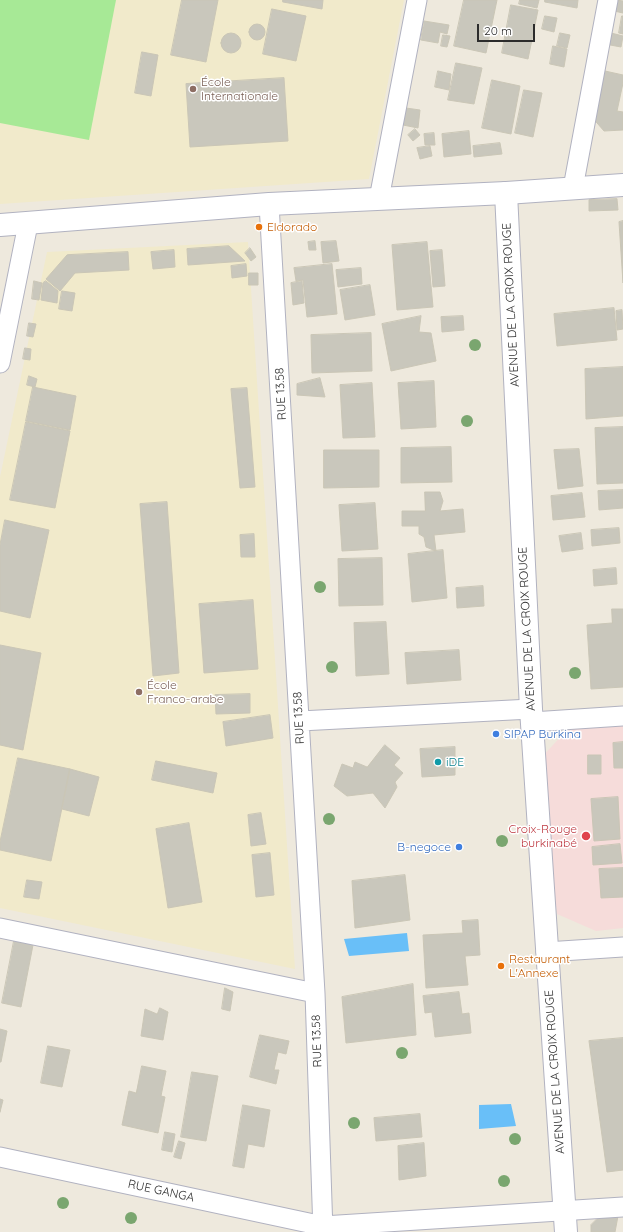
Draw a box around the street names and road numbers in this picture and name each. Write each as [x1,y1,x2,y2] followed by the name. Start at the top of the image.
[500,223,522,387] street label: AVENUE DE LA CROIX ROUGE
[272,367,290,421] street label: RUE 13.58
[516,547,538,711] street label: AVENUE DE LA CROIX ROUGE
[290,691,308,745] street label: RUE 13.58
[542,990,568,1154] street label: AVENUE DE LA CROIX ROUGE
[309,1014,325,1068] street label: RUE 13.58
[126,1177,196,1205] street label: RUE GANGA

